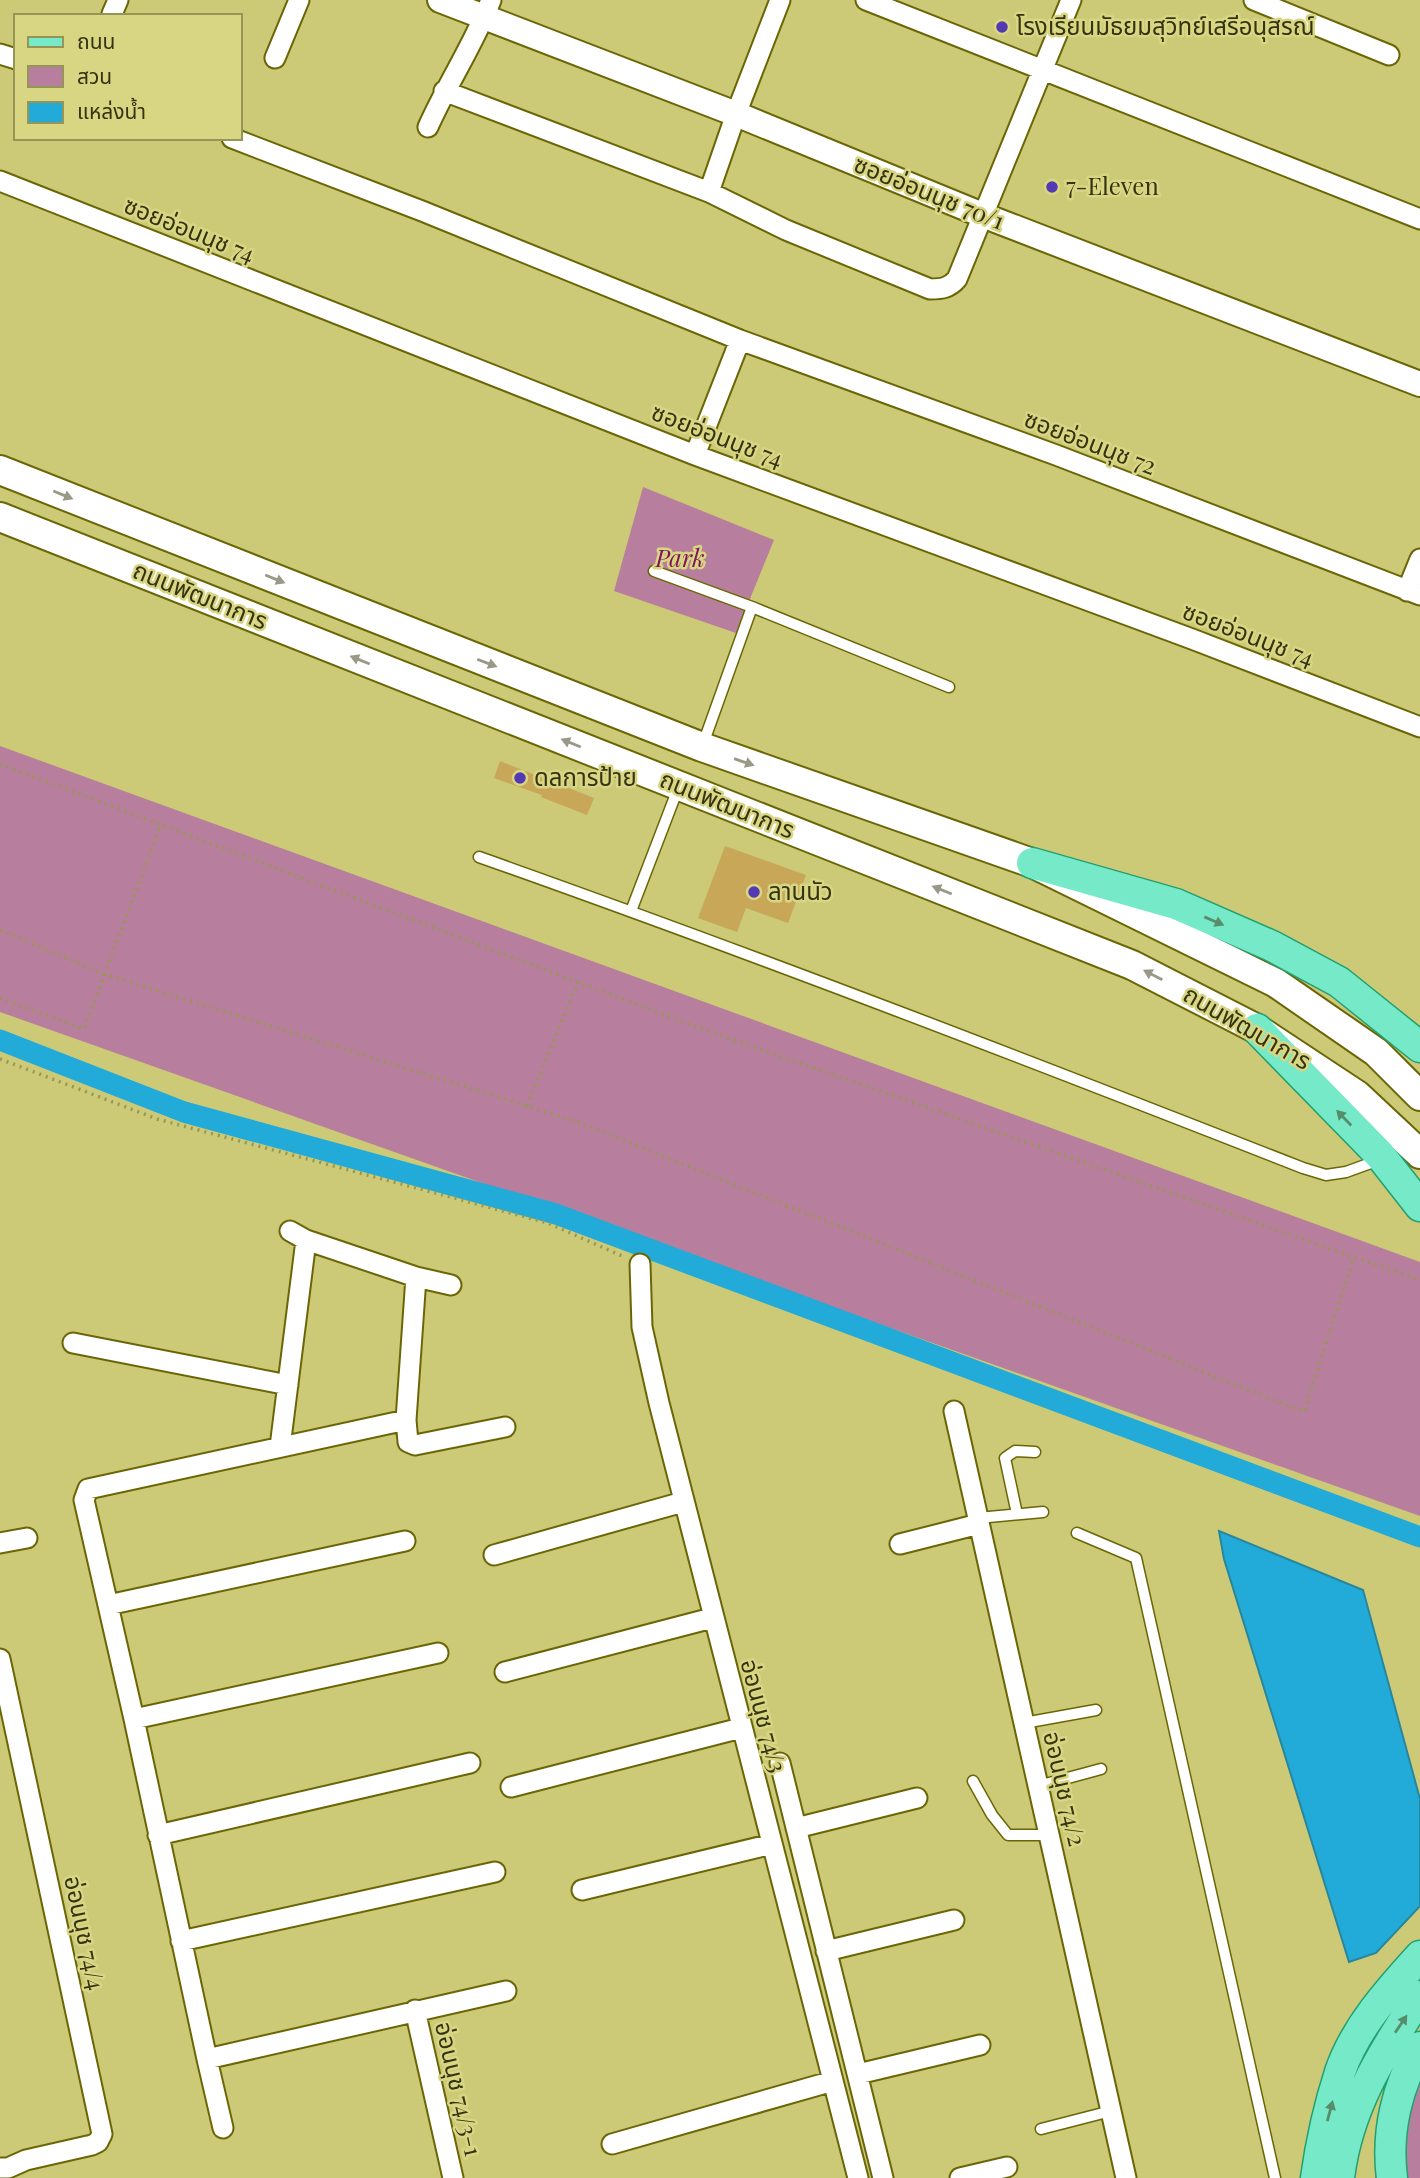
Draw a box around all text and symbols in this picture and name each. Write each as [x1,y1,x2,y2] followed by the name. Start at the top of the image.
[1016,9,1315,42] place label: โรงเรียนมัธยมสุวิทย์เสรีอนุสรณ์
[14,14,242,140] legend
[994,19,1010,35] marker: โรงเรียนมัธยมสุวิทย์เสรีอนุสรณ์
[77,26,115,54] text: ถนน
[77,61,112,89] text: สวน
[77,96,146,124] text: แหล่งน้ำ
[849,146,1010,237] street label: ซอยอ่อนนุช 70/1
[1066,169,1159,201] place label: 7-Eleven
[1044,179,1060,195] marker: 7-Eleven
[119,187,260,270] street label: ซอยอ่อนนุช 74
[647,394,788,475] street label: ซอยอ่อนนุช 74
[1020,401,1161,482] street label: ซอยอ่อนนุช 72
[53,490,74,501] one-way arrow
[654,541,705,573] park label: Park
[129,553,273,636] street label: ถนนพัฒนาการ
[265,574,286,585] one-way arrow
[1178,593,1319,674] street label: ซอยอ่อนนุช 74
[349,654,370,665] one-way arrow
[476,658,497,669] one-way arrow
[561,738,582,749] one-way arrow
[734,757,755,768] one-way arrow
[534,760,637,792] place label: ดลการป้าย
[656,762,800,845] street label: ถนนพัฒนาการ
[512,770,528,786] marker: ดลการป้าย
[768,874,833,906] place label: ลานนัว
[746,884,762,900] marker: ลานนัว
[932,884,953,895] one-way arrow
[1204,915,1224,927] one-way arrow
[1143,970,1163,981] one-way arrow
[1178,977,1318,1076] street label: ถนนพัฒนาการ
[1335,1109,1352,1126] one-way arrow
[733,1655,795,1776] street label: อ่อนนุช 74/3
[1036,1728,1095,1849] street label: อ่อนนุช 74/2
[57,1872,114,1993] street label: อ่อนนุช 74/4
[1395,2014,1408,2034] one-way arrow
[428,2018,491,2159] street label: อ่อนนุช 74/3-1
[1325,2100,1336,2122] one-way arrow

